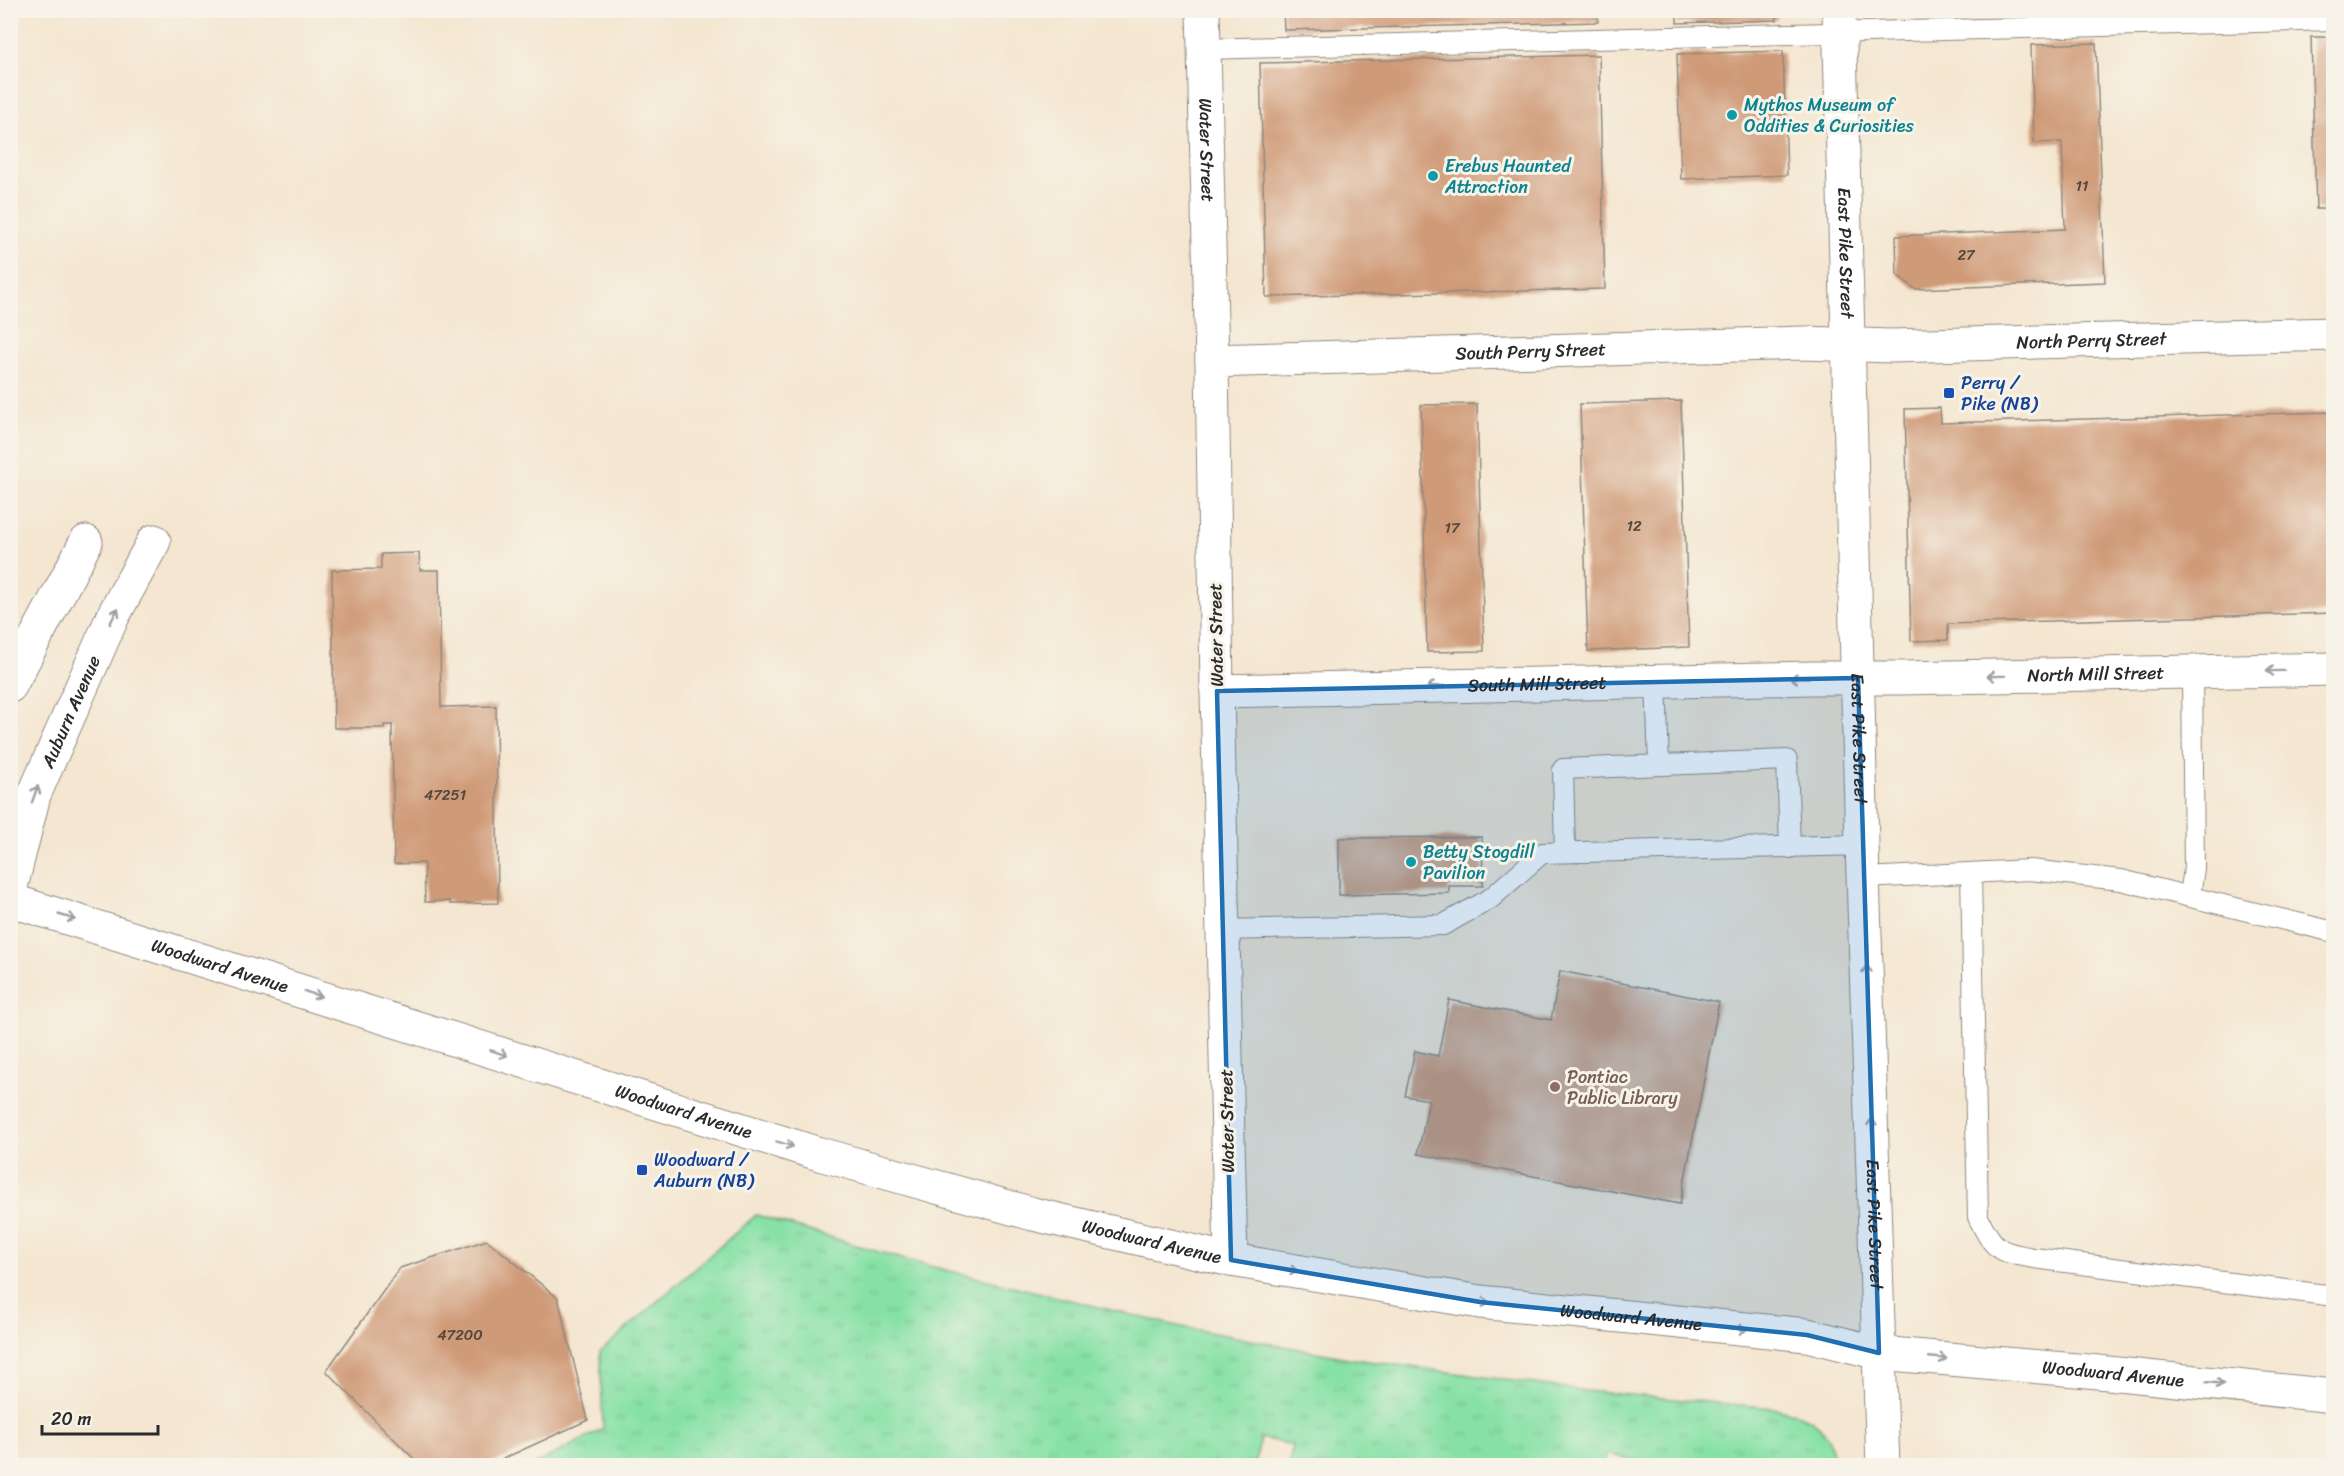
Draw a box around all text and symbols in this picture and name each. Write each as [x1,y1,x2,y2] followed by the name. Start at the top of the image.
[1744,89,1915,142] place label: Mythos Museum of Oddities & Curiosities
[1189,98,1224,202] street label: Water Street
[1725,108,1739,122] marker: Mythos Museum of Oddities & Curiosities
[1444,150,1572,203] place label: Erebus Haunted Attraction
[1426,169,1440,183] marker: Erebus Haunted Attraction
[2076,173,2088,199] house number: 11
[1828,187,1864,320] street label: East Pike Street
[1957,242,1976,268] house number: 27
[2016,323,2168,359] street label: North Perry Street
[1455,333,1607,370] street label: South Perry Street
[1961,367,2039,420] place label: Perry / Pike (NB)
[1942,386,1956,400] marker: Perry / Pike (NB)
[1626,513,1642,539] house number: 12
[1444,515,1461,541] house number: 17
[1199,583,1233,687] street label: Water Street
[109,607,120,625] one-way arrow
[31,650,110,774] street label: Auburn Avenue
[2027,657,2165,691] street label: North Mill Street
[2266,665,2286,676] one-way arrow
[1467,666,1607,702] street label: South Mill Street
[1987,671,2007,682] one-way arrow
[1790,672,1810,684] one-way arrow
[1841,673,1877,805] street label: East Pike Street
[1427,680,1447,692] one-way arrow
[424,782,466,808] house number: 47251
[30,785,41,804] one-way arrow
[1423,836,1535,889] place label: Betty Stogdill Pavilion
[1404,855,1418,869] marker: Betty Stogdill Pavilion
[57,912,76,923] one-way arrow
[147,929,293,1003] street label: Woodward Avenue
[1861,964,1872,984] one-way arrow
[303,990,322,1001] one-way arrow
[489,1049,508,1060] one-way arrow
[1567,1061,1678,1114] place label: Pontiac Public Library
[1210,1069,1244,1173] street label: Water Street
[611,1075,757,1148] street label: Woodward Avenue
[1548,1080,1562,1094] marker: Pontiac Public Library
[1867,1117,1878,1137] one-way arrow
[775,1139,794,1150] one-way arrow
[653,1144,755,1197] place label: Woodward / Auburn (NB)
[1857,1158,1893,1291] street label: East Pike Street
[635,1163,649,1177] marker: Woodward / Auburn (NB)
[1079,1210,1225,1273] street label: Woodward Avenue
[1279,1265,1298,1276] one-way arrow
[1559,1294,1704,1340] street label: Woodward Avenue
[1471,1296,1491,1307] one-way arrow
[437,1322,483,1348] house number: 47200
[1727,1324,1747,1335] one-way arrow
[2041,1351,2186,1397] street label: Woodward Avenue
[1927,1353,1947,1364] one-way arrow
[2205,1378,2225,1389] one-way arrow
[42,1398,158,1436] scale bar
[51,1403,91,1435] text: 20 m

